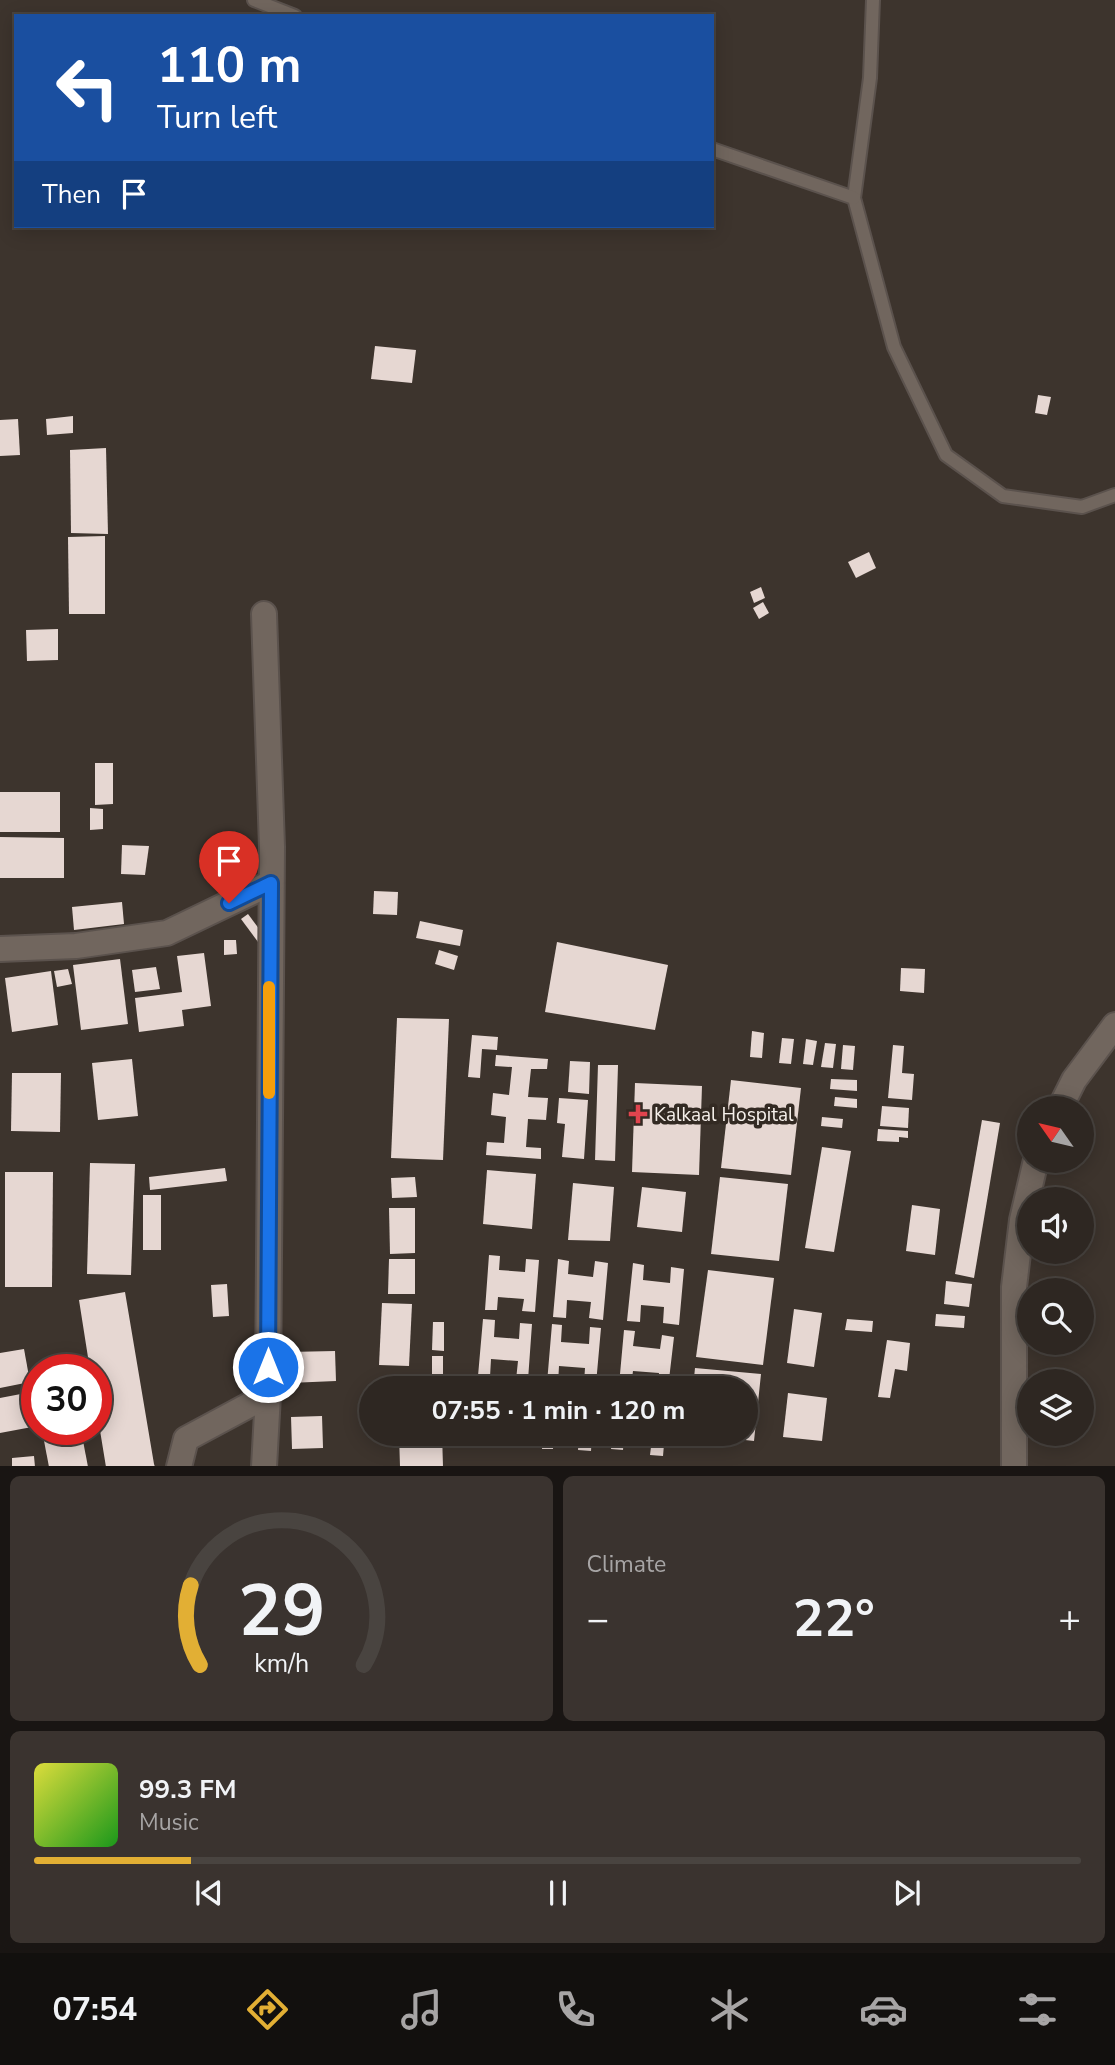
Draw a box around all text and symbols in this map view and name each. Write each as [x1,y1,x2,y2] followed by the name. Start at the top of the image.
[157,32,301,99] text: 110 m
[42,42,133,133] icon: left
[157,96,277,139] text: Turn left
[115,175,153,213] icon: arrive
[42,177,101,212] text: Then
[199,831,259,903] pin
[210,842,248,880] icon: arrive
[1017,1096,1094,1172] north arrow
[1017,1096,1094,1446] map controls
[654,1102,794,1128] place label: Kalkaal Hospital
[628,1104,648,1124] marker: Kalkaal Hospital
[1017,1187,1094,1264] button: sound
[1017,1278,1094,1355] button: search
[231,1330,305,1404] position arrow
[21,1354,112,1445] speed limit sign: 30
[1017,1369,1094,1446] button: layers
[432,1393,685,1428] text: 07:55 · 1 min · 120 m
[587,1549,666,1580] text: Climate
[238,1561,325,1661] text: 29
[793,1583,875,1654] text: 22°
[587,1594,609,1645] text: −
[1058,1594,1081,1645] text: +
[254,1646,309,1680] text: km/h
[139,1772,236,1807] text: 99.3 FM
[139,1807,199,1838] text: Music
[190,1874,228,1912] icon: previous
[539,1874,577,1912] icon: pause
[888,1874,926,1912] icon: next
[243,1985,292,2034] icon: directions
[397,1985,446,2034] icon: music
[551,1985,600,2034] icon: phone
[705,1985,754,2034] icon: climate
[859,1985,908,2034] icon: car
[1013,1985,1062,2034] icon: filters
[53,1988,137,2031] text: 07:54

